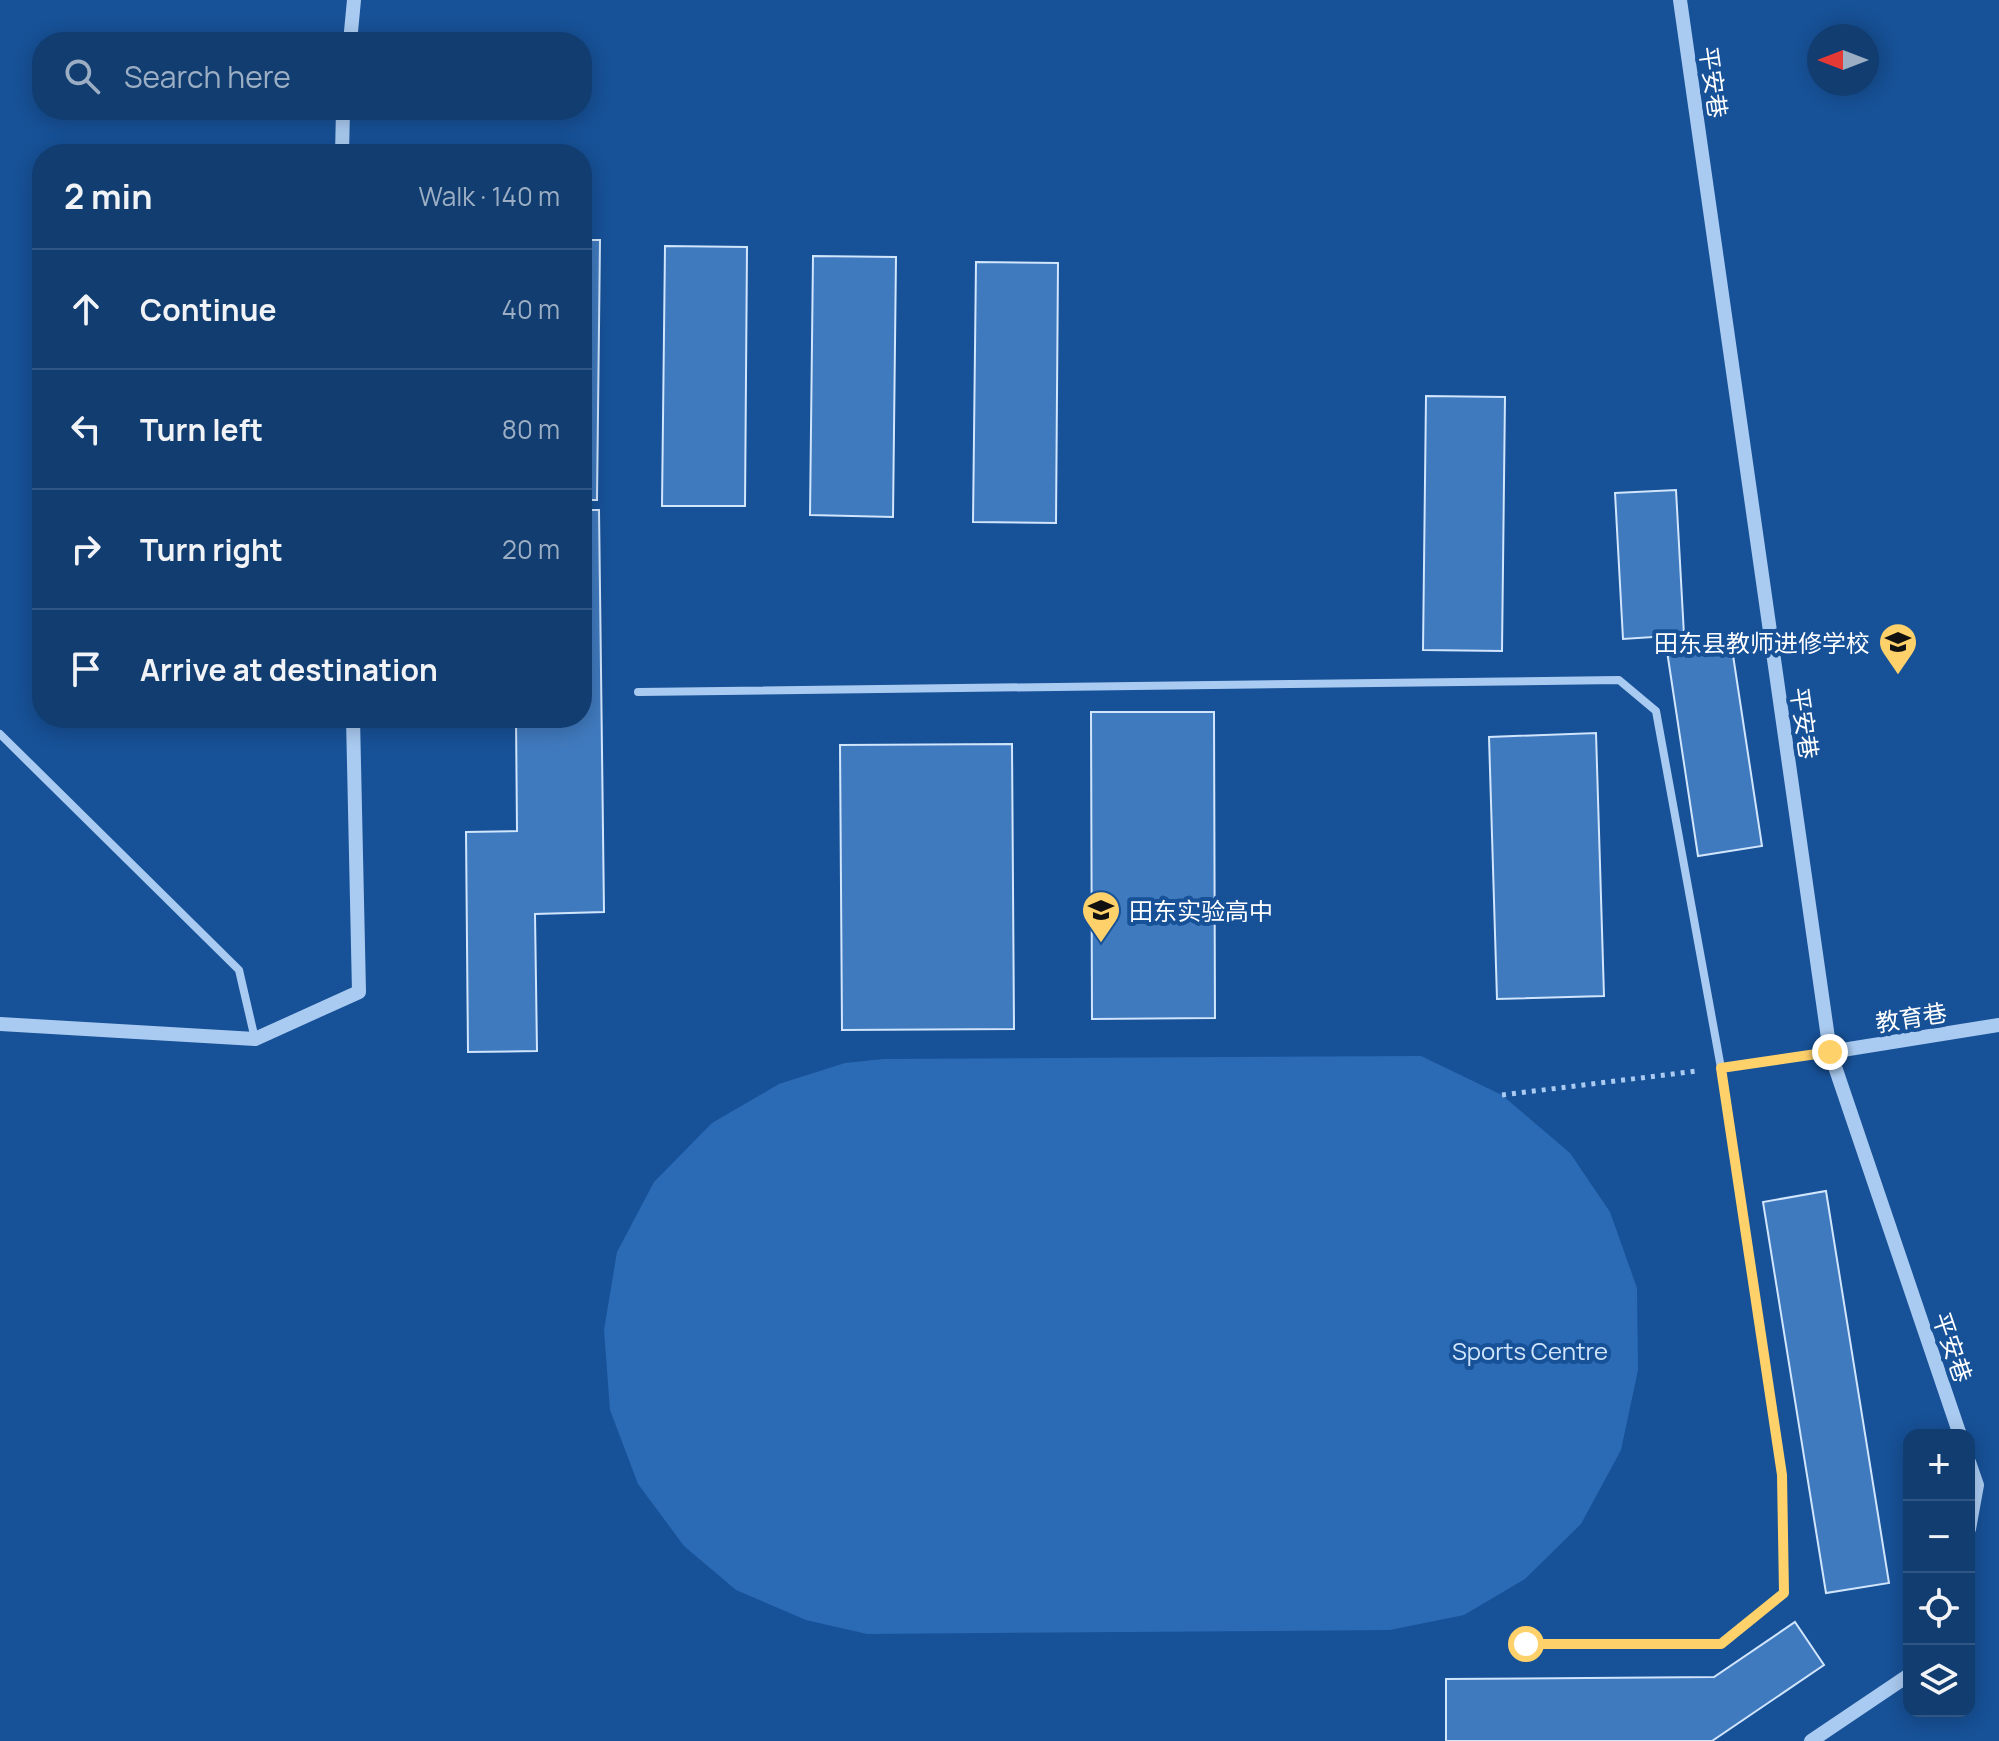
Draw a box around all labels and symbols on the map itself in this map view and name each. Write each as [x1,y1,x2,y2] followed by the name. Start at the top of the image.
[1807,24,1879,96] north arrow
[1693,44,1735,120] street label: 平安巷
[1877,621,1919,676] school or university icon: 田东县教师进修学校
[1654,626,1870,659] place label: 田东县教师进修学校
[1784,685,1826,761] street label: 平安巷
[1080,889,1122,944] school or university icon: 田东实验高中
[1129,894,1273,927] place label: 田东实验高中
[1873,995,1949,1039] street label: 教育巷
[1812,1034,1848,1070] route end
[1926,1308,1980,1386] street label: 平安巷
[1452,1334,1608,1367] park label: Sports Centre
[1508,1626,1544,1662] route start

